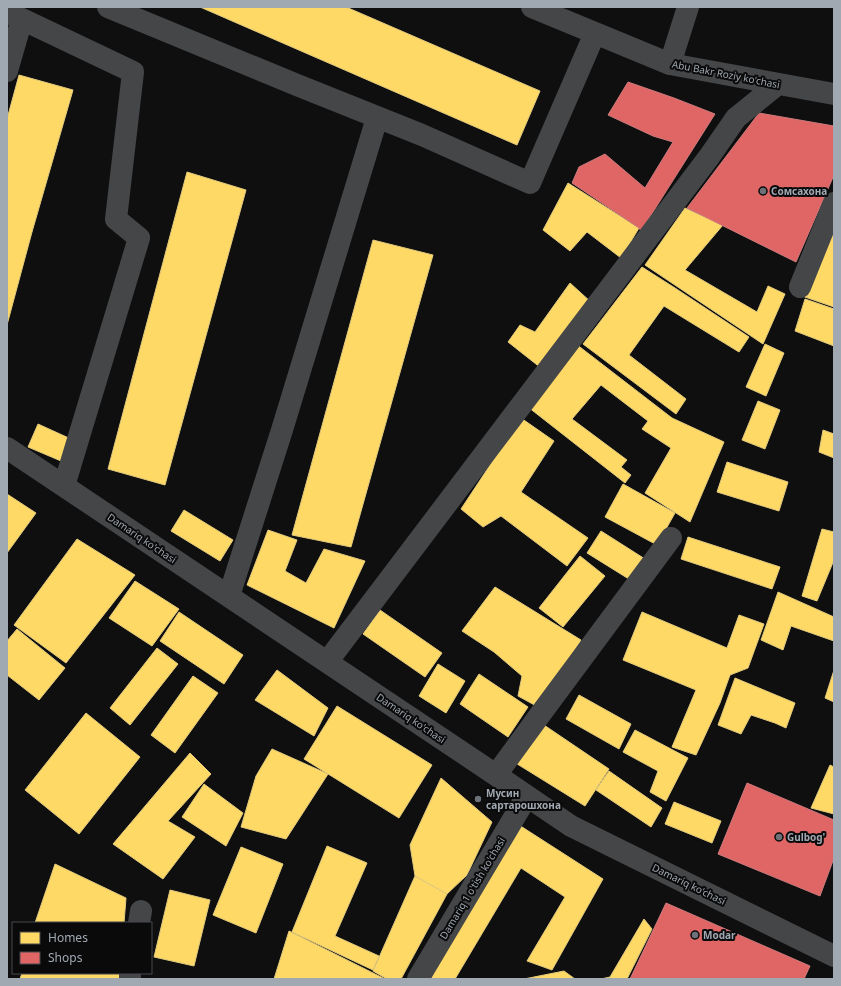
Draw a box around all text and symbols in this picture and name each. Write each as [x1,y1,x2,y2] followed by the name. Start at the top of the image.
[671,57,781,91] street label: Abu Bakr Roziy ko'chasi
[771,184,827,198] place label: Сомсахона
[758,186,768,196] marker: Сомсахона
[105,510,179,566] street label: Damariq ko'chasi
[374,690,448,746] street label: Damariq ko'chasi
[486,786,561,812] place label: Мусин сартарошхона
[473,794,483,804] marker: Мусин сартарошхона
[787,830,826,844] place label: Gulbog'
[774,832,784,842] marker: Gulbog'
[436,834,508,942] street label: Damariq 1 o'tish ko'chasi
[650,860,728,908] street label: Damariq ko'chasi
[12,922,152,974] legend
[703,928,736,942] place label: Modar
[48,929,88,946] text: Homes
[690,930,700,940] marker: Modar
[48,949,83,966] text: Shops

